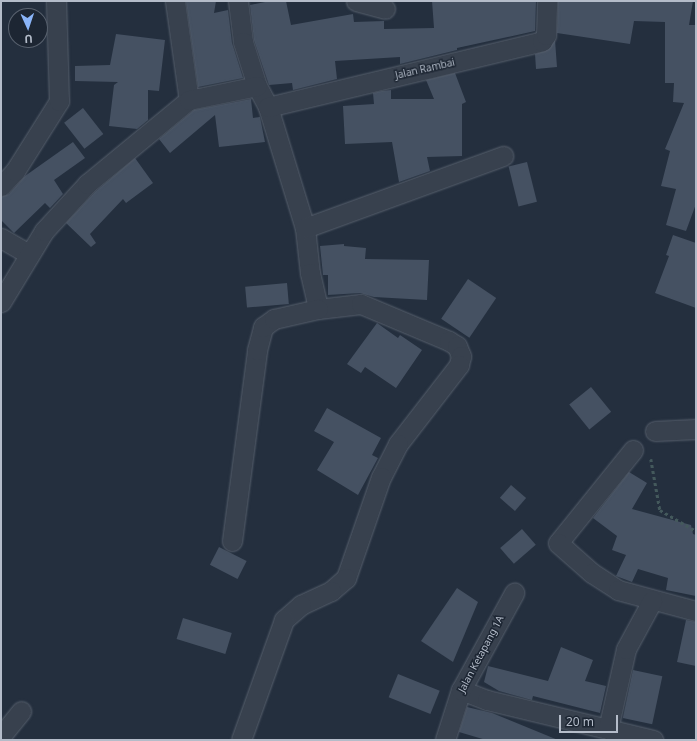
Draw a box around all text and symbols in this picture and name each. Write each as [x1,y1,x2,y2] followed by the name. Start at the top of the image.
[8,8,48,48] north arrow
[24,32,33,47] text: U
[394,56,456,82] street label: Jalan Rambai
[456,614,506,694] street label: Jalan Ketapang 1A
[561,707,620,733] scale bar
[566,713,594,730] text: 20 m

